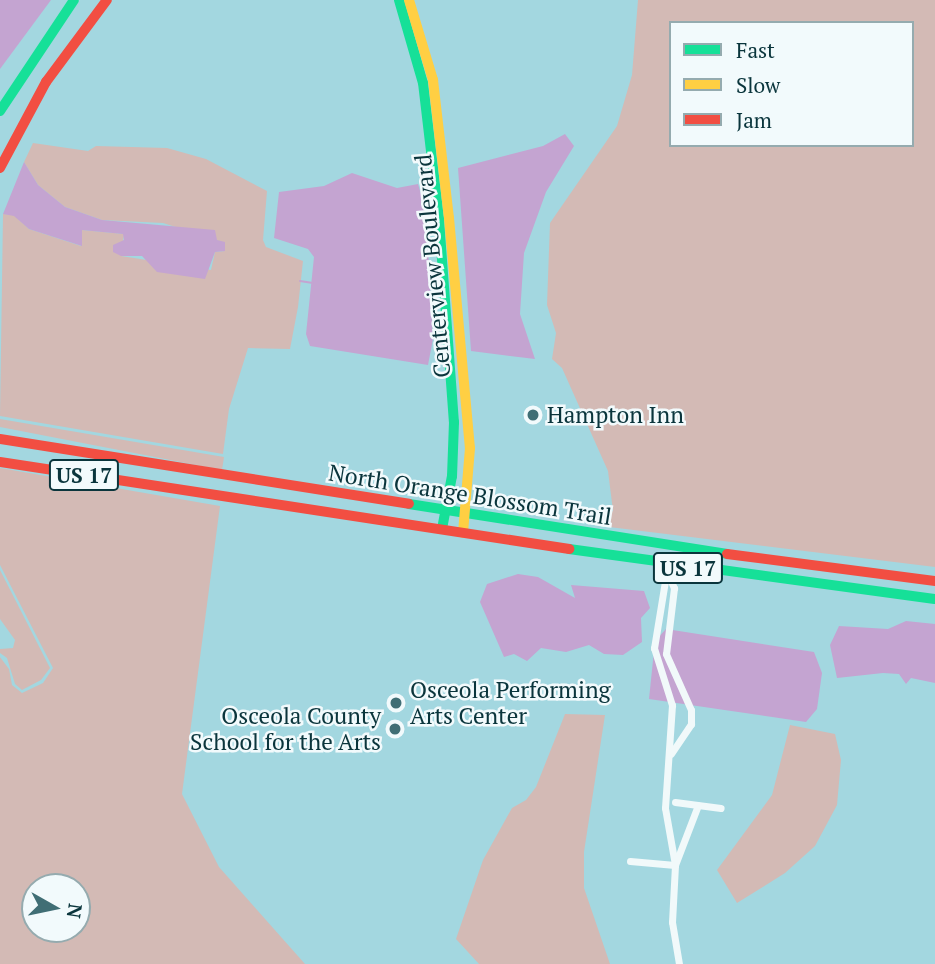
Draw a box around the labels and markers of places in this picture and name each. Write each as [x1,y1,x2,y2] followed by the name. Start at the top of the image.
[547,401,684,429] place label: Hampton Inn
[525,407,541,423] marker: Hampton Inn
[410,676,611,730] place label: Osceola Performing Arts Center
[388,695,404,711] marker: Osceola Performing Arts Center
[190,702,381,756] place label: Osceola County School for the Arts
[387,721,403,737] marker: Osceola County School for the Arts

